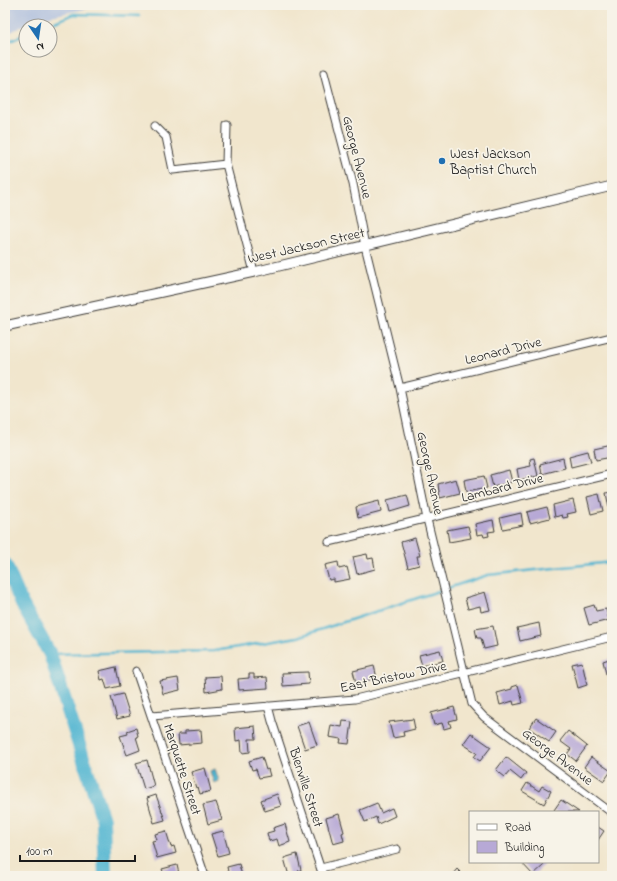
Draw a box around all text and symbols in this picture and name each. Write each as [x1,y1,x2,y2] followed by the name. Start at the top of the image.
[18,18,58,58] north arrow
[35,38,45,55] text: N
[335,114,377,202] street label: George Avenue
[449,144,537,181] place label: West Jackson Baptist Church
[437,156,447,166] marker: West Jackson Baptist Church
[246,223,367,270] street label: West Jackson Street
[463,332,545,371] street label: Leonard Drive
[409,430,449,518] street label: George Avenue
[459,468,546,509] street label: Lambard Drive
[338,656,449,699] street label: East Bristow Drive
[157,721,206,818] street label: Marquette Street
[516,723,598,792] street label: George Avenue
[282,744,328,830] street label: Bienville Street
[469,811,599,863] legend
[505,819,531,837] text: Road
[20,837,135,863] scale bar
[504,839,544,858] text: Building
[26,843,53,861] text: 100 m

